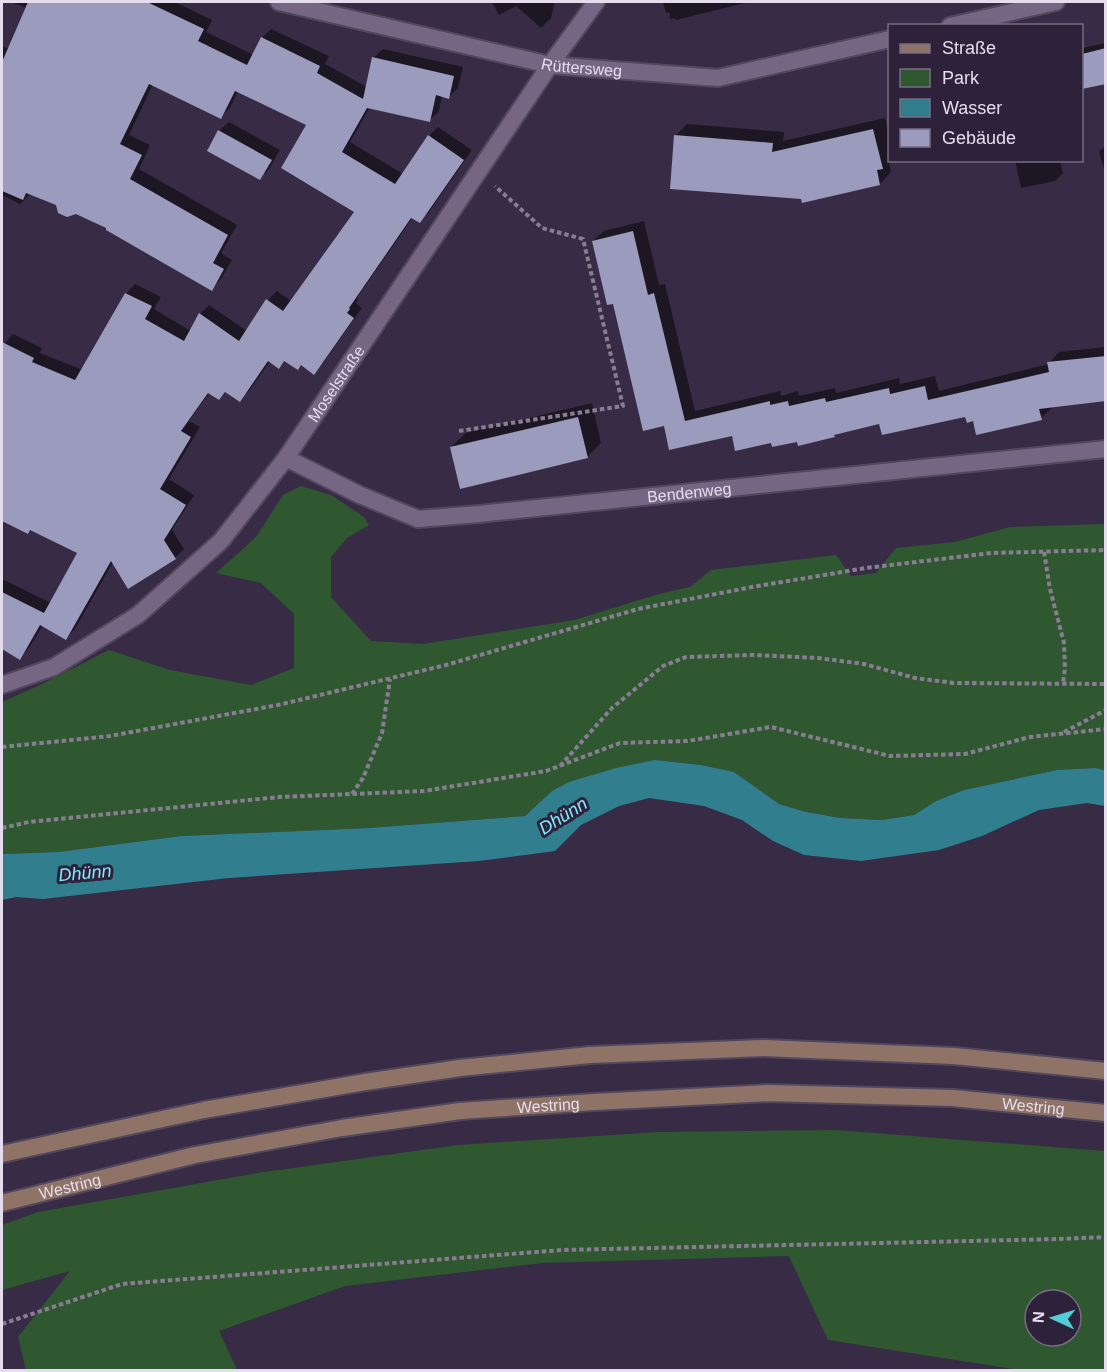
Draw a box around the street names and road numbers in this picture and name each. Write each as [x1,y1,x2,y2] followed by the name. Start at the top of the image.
[540,55,623,79] street label: Rüttersweg
[304,342,368,425] street label: Moselstraße
[646,479,732,505] street label: Bendenweg
[516,1094,580,1116] street label: Westring
[1001,1094,1066,1117] street label: Westring
[37,1170,102,1202] street label: Westring

